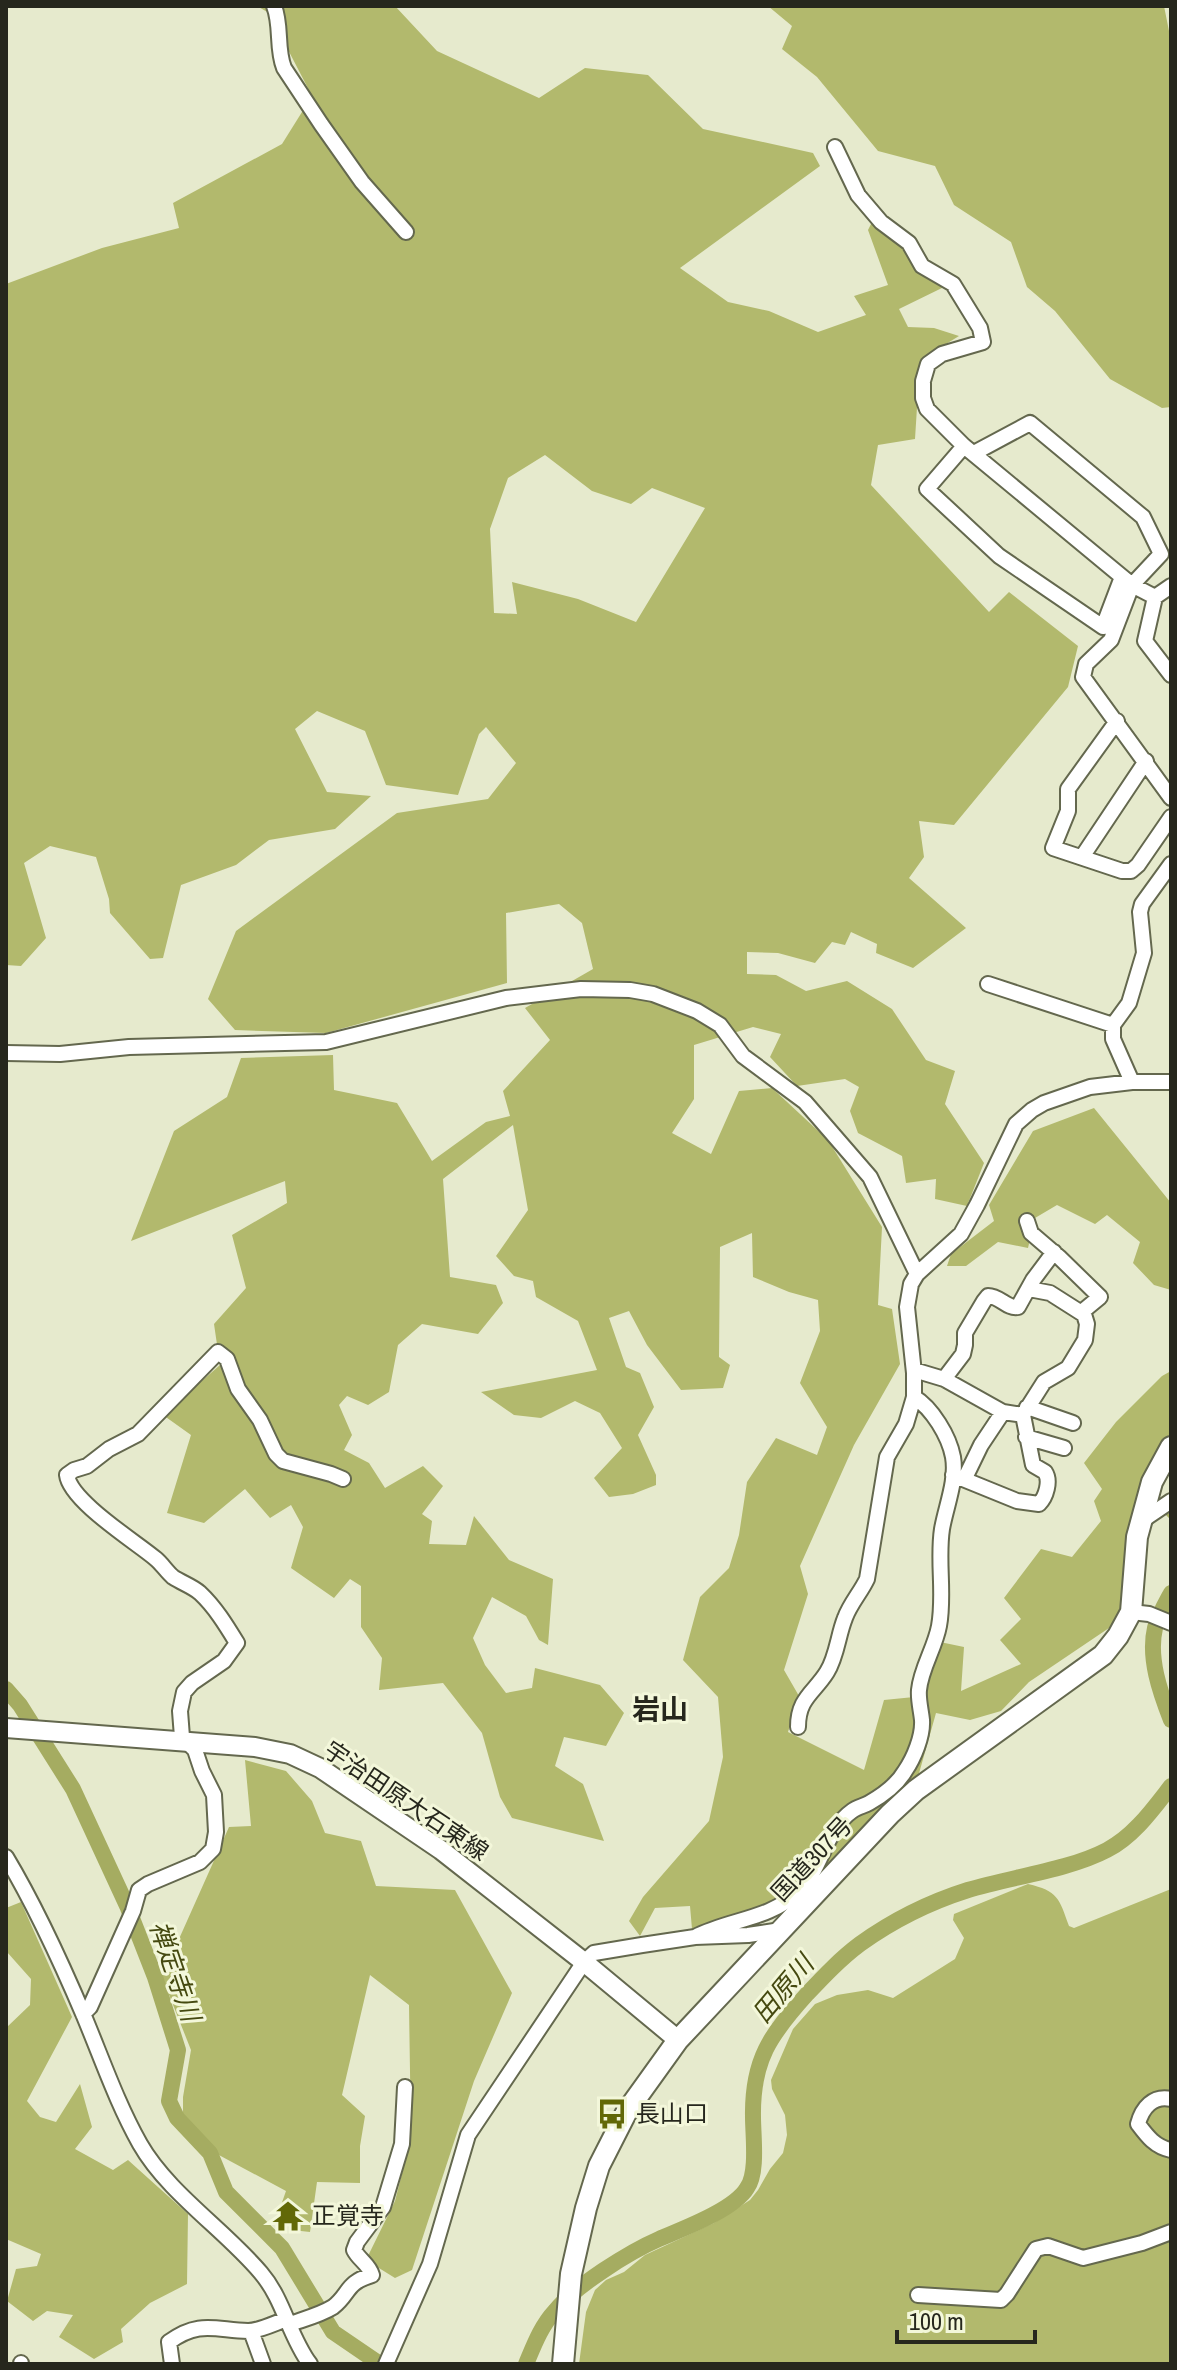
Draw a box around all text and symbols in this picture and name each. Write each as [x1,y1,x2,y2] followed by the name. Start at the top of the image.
[632,1690,688,1728] district label: 岩山
[318,1733,495,1867] street label: 宇治田原大石東線
[764,1809,859,1908] street label: 国道307号
[142,1916,210,2029] water label: 禅定寺川
[744,1945,823,2030] water label: 田原川
[595,2097,629,2131] bus stop icon: 長山口
[636,2097,708,2129] place label: 長山口
[271,2199,305,2233] temple icon: 正覚寺
[312,2199,384,2231] place label: 正覚寺
[897,2294,1035,2344] scale bar
[909,2305,964,2337] text: 100 m

